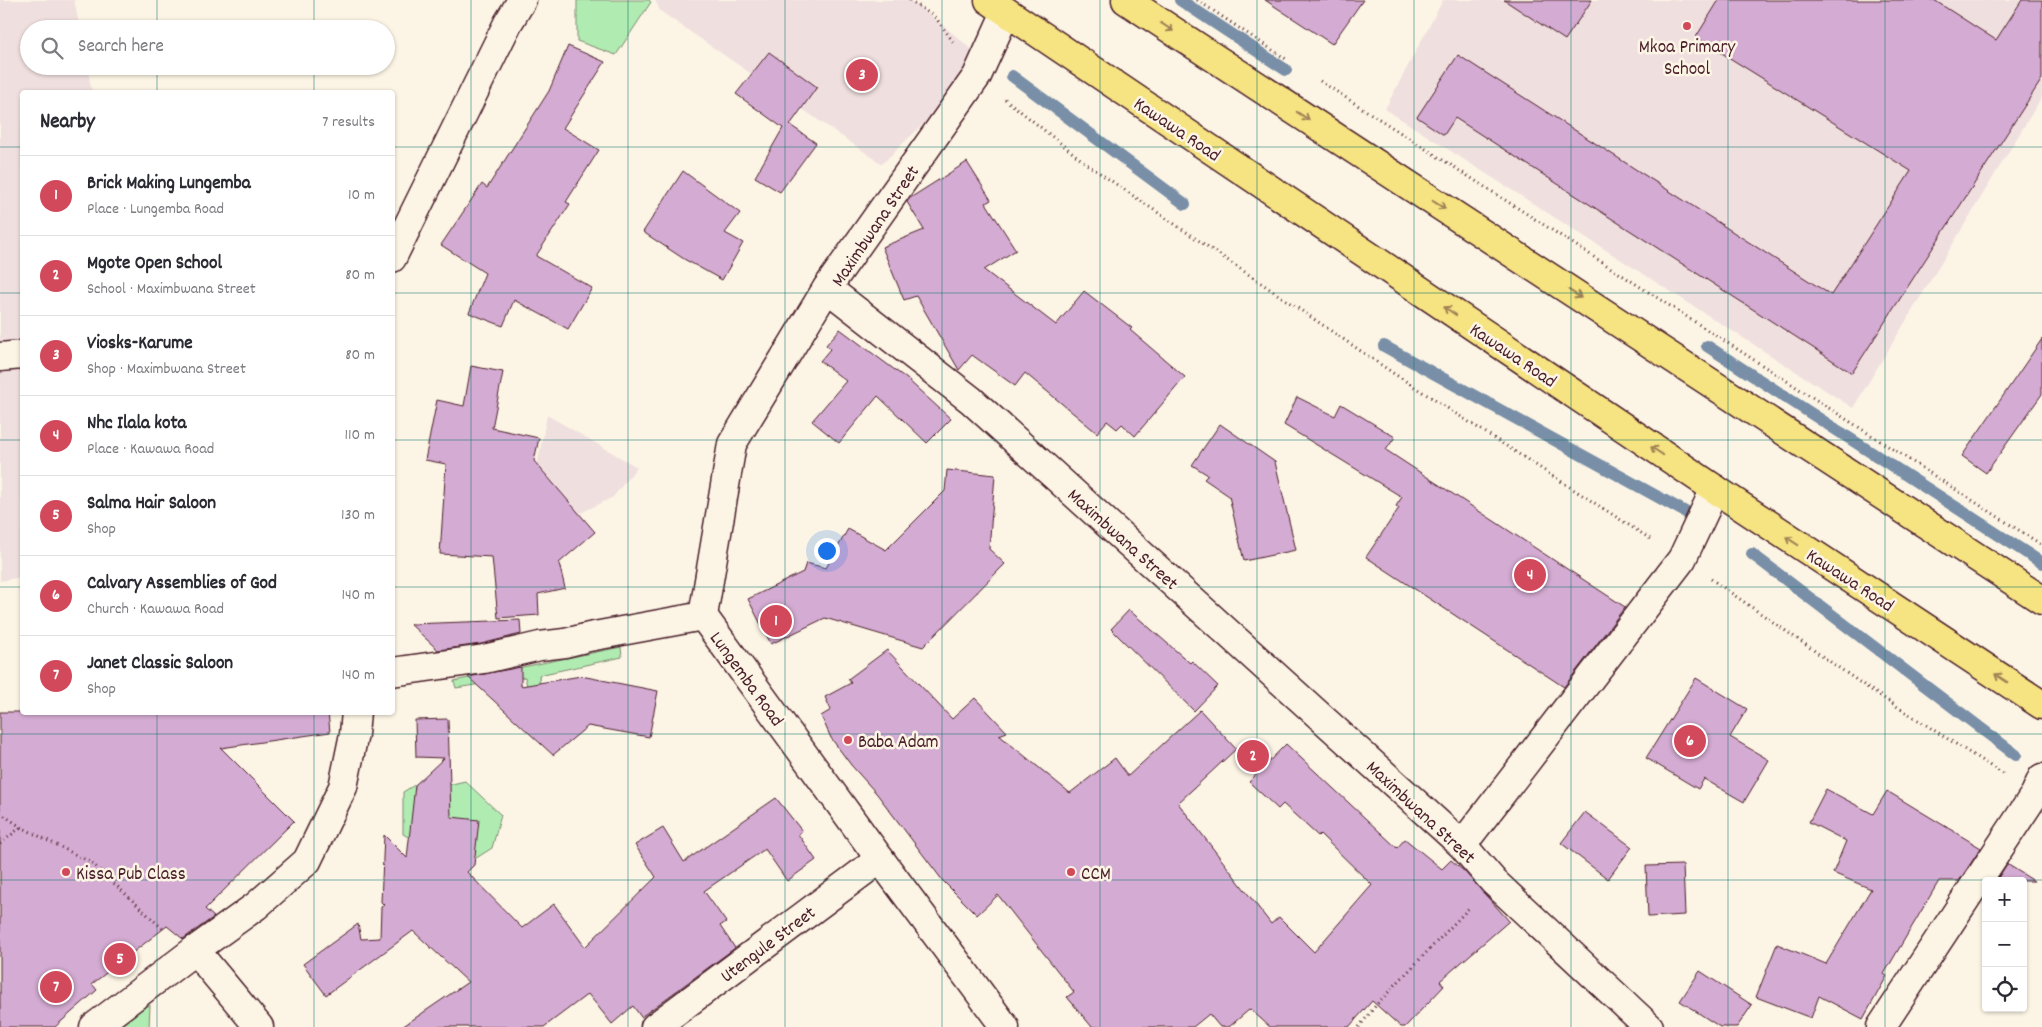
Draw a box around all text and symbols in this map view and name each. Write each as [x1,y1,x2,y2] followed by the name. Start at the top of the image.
[20,20,395,75] search box
[1681,20,1693,32] marker: Mkoa Primary School
[1160,22,1174,32] one-way arrow
[38,34,66,62] icon: search
[78,34,164,61] text: Search here
[1639,35,1736,84] place label: Mkoa Primary School
[846,56,878,94] pin: 3
[1127,92,1225,170] street label: Kawawa Road
[40,108,95,138] text: Nearby
[322,111,375,134] text: 7 results
[1296,111,1310,121] one-way arrow
[826,161,928,293] street label: Maximbwana Street
[87,171,251,198] text: Brick Making Lungemba
[54,184,58,207] text: 1
[348,184,375,207] text: 10 m
[87,198,224,221] text: Place · Lungemba Road
[1432,200,1446,210] one-way arrow
[87,251,222,278] text: Mgote Open School
[53,264,60,287] text: 2
[345,264,375,287] text: 80 m
[87,278,256,301] text: School · Maximbwana Street
[1568,289,1582,299] one-way arrow
[1443,306,1457,316] one-way arrow
[1463,318,1561,396] street label: Kawawa Road
[87,331,193,358] text: Viosks-Karume
[52,344,60,367] text: 3
[345,344,375,367] text: 80 m
[87,358,246,381] text: Shop · Maximbwana Street
[87,411,186,438] text: Nhc Ilala kota
[53,424,59,447] text: 4
[345,424,375,447] text: 110 m
[87,438,214,461] text: Place · Kawawa Road
[1650,446,1664,456] one-way arrow
[1060,483,1183,598] street label: Maximbwana Street
[87,491,216,518] text: Salma Hair Saloon
[52,504,60,527] text: 5
[341,504,375,527] text: 130 m
[87,518,116,541] text: Shop
[1786,535,1800,545] one-way arrow
[814,538,840,564] your location
[1800,543,1898,620] street label: Kawawa Road
[1514,556,1546,594] pin: 4
[87,571,277,598] text: Calvary Assemblies of God
[52,584,60,607] text: 6
[341,584,375,607] text: 140 m
[87,598,224,621] text: Church · Kawawa Road
[760,602,792,640] pin: 1
[701,627,789,733] street label: Lungemba Road
[87,651,233,678] text: Janet Classic Saloon
[53,664,59,687] text: 7
[341,664,375,687] text: 140 m
[1995,673,2009,683] one-way arrow
[87,678,116,701] text: Shop
[1674,722,1706,760] pin: 6
[858,730,939,757] place label: Baba Adam
[842,734,854,746] marker: Baba Adam
[1237,737,1269,775] pin: 2
[1359,756,1480,872] street label: Maximbwana Street
[76,862,186,889] place label: Kissa Pub Class
[1081,862,1111,889] place label: CCM
[60,866,72,878] marker: Kissa Pub Class
[1065,866,1077,878] marker: CCM
[1982,877,2027,1012] map controls
[1982,877,2027,922] button: +
[716,901,822,991] street label: Utengule Street
[1982,922,2027,967] button: −
[104,940,136,978] pin: 5
[1982,967,2027,1012] button: locate
[40,968,72,1006] pin: 7

